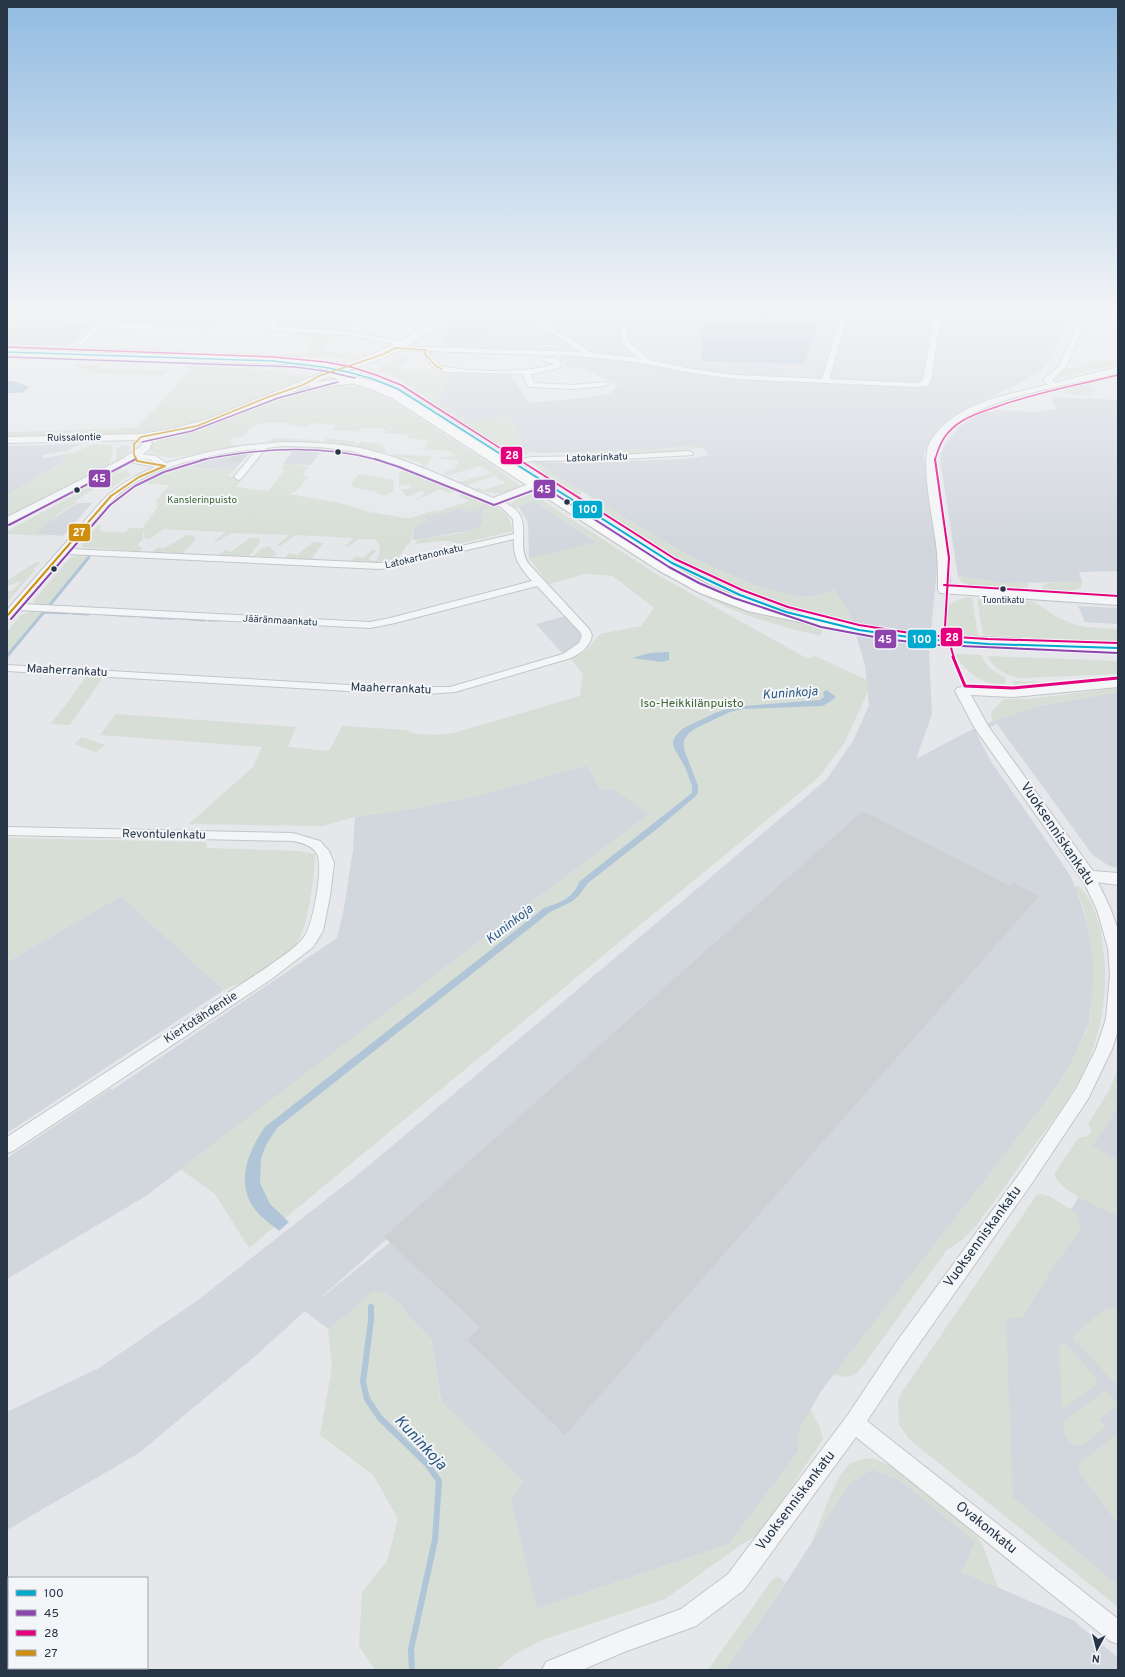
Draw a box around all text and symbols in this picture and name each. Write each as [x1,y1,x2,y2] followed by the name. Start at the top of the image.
[47,431,101,445] street label: Ruissalontie
[500,446,523,465] line badge: 28
[333,447,343,457] unlabelled marker
[505,449,519,463] text: 28
[566,450,628,466] street label: Latokarinkatu
[88,469,111,488] line badge: 45
[92,472,106,486] text: 45
[533,479,556,499] line badge: 45
[537,483,551,497] text: 45
[72,485,82,495] unlabelled marker
[167,494,237,507] park label: Kanslerinpuisto
[562,497,572,507] unlabelled marker
[572,500,603,519] line badge: 100
[579,503,597,517] text: 100
[68,523,91,542] line badge: 27
[73,526,85,540] text: 27
[384,542,464,572] street label: Latokartanonkatu
[49,564,59,574] unlabelled marker
[998,584,1008,594] marker: Tuontikatu
[982,595,1024,606] place label: Tuontikatu
[242,613,318,629] street label: Jääränmaankatu
[940,627,963,647] line badge: 28
[874,629,897,649] line badge: 45
[907,629,937,649] line badge: 100
[945,631,959,645] text: 28
[878,633,892,647] text: 45
[913,633,931,647] text: 100
[26,661,108,681] street label: Maaherrankatu
[350,680,432,698] street label: Maaherrankatu
[762,684,819,704] water label: Kuninkoja
[640,696,744,712] park label: Iso-Heikkilänpuisto
[1016,779,1098,889] street label: Vuoksenniskankatu
[122,826,206,844] street label: Revontulenkatu
[483,901,537,948] water label: Kuninkoja
[161,988,241,1048] street label: Kiertotähdentie
[941,1183,1025,1291] street label: Vuoksenniskankatu
[389,1411,451,1475] water label: Kuninkoja
[753,1448,839,1554] street label: Vuoksenniskankatu
[952,1498,1020,1558] street label: Ovakonkatu
[8,1577,148,1669] legend
[44,1586,64,1602] text: 100
[44,1606,59,1622] text: 45
[44,1626,59,1642] text: 28
[1077,1629,1117,1669] north arrow
[44,1646,58,1662] text: 27
[1091,1651,1101,1665] text: N

